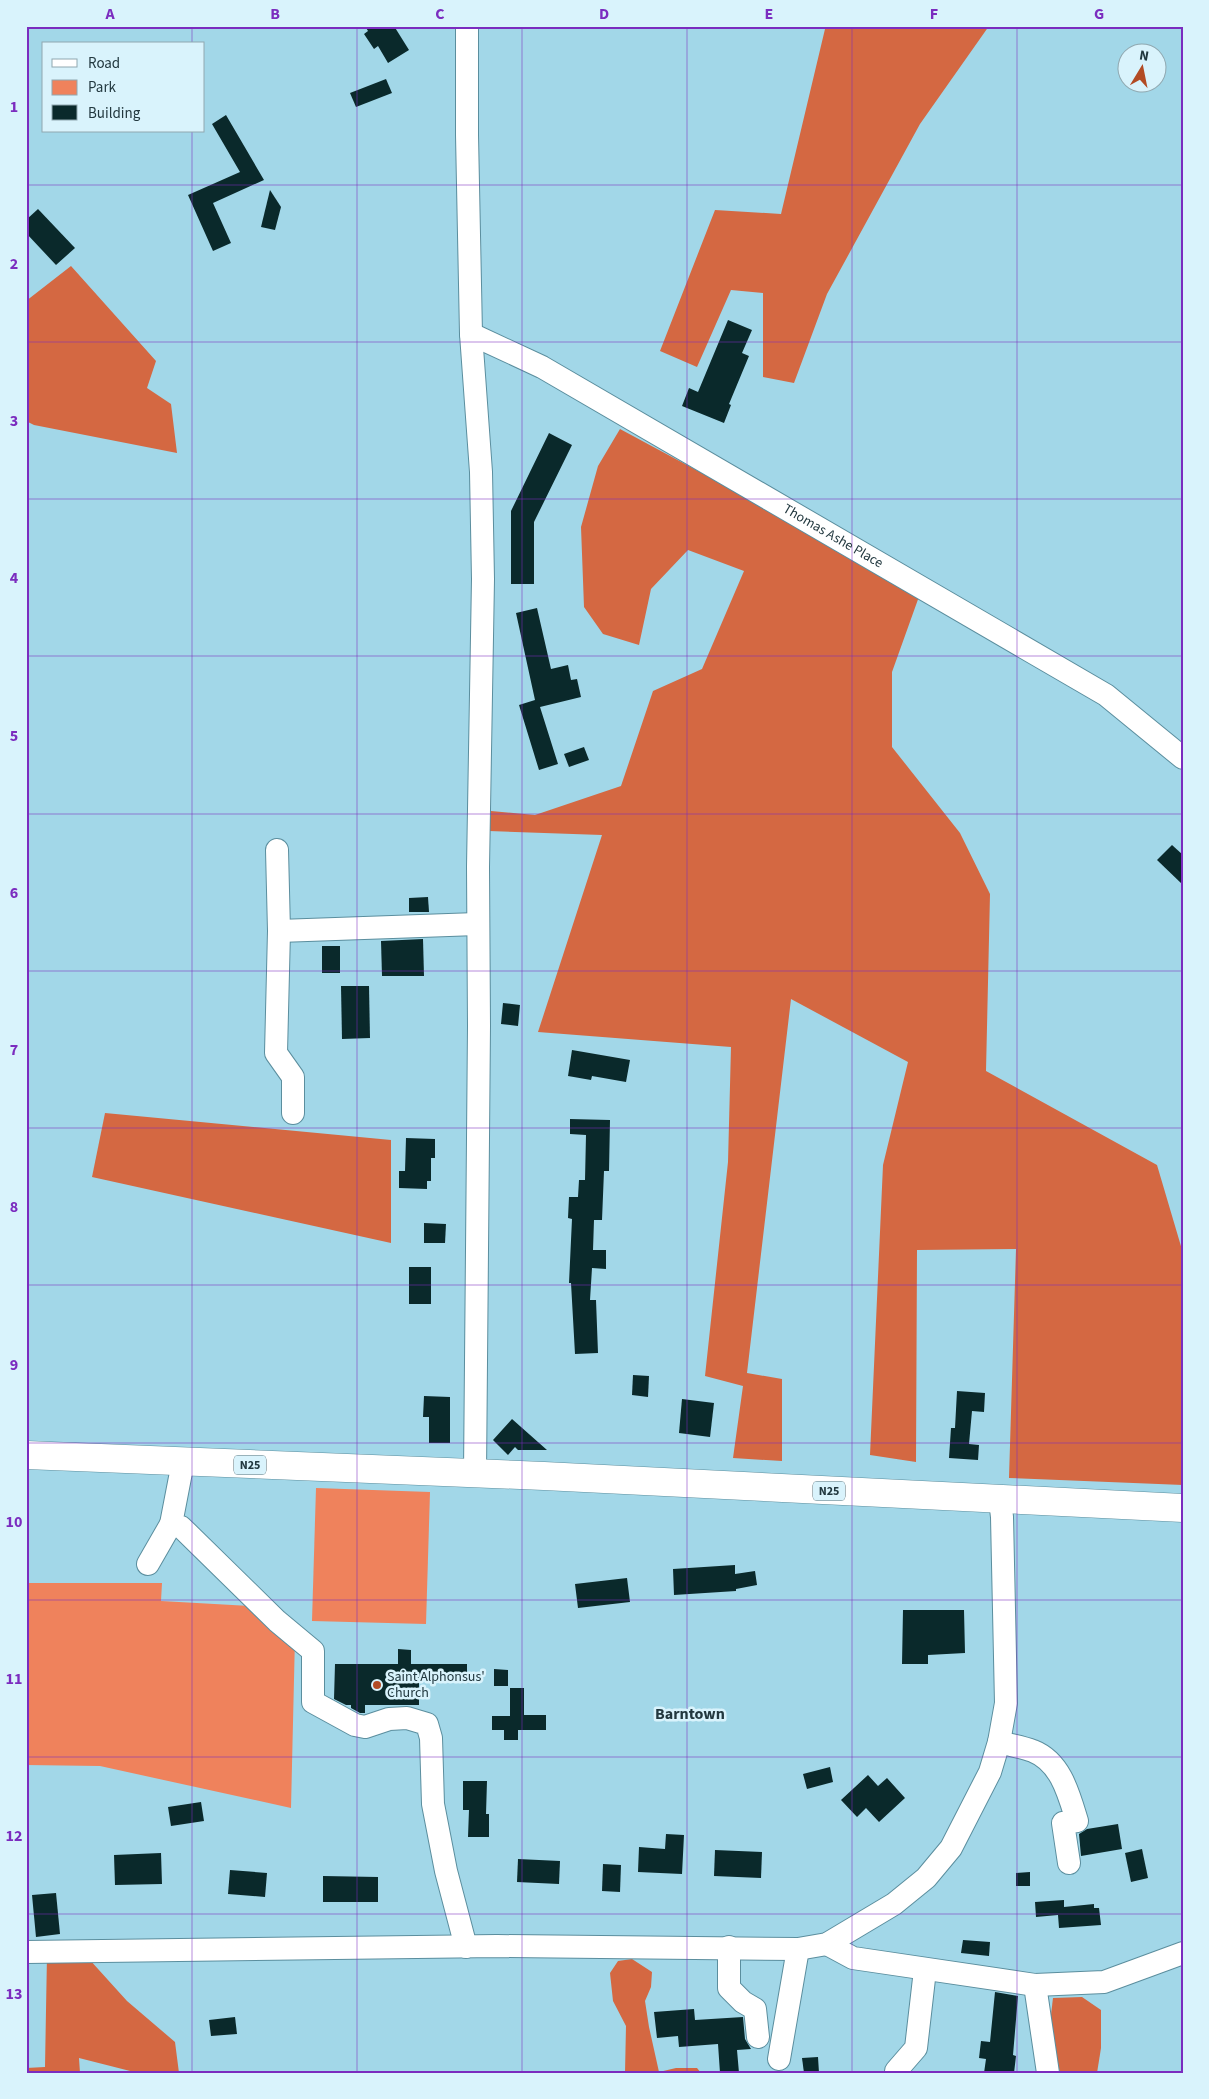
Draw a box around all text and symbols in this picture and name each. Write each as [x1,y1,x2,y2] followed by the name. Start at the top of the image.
[104,3,115,25] text: A
[270,3,280,25] text: B
[435,3,445,25] text: C
[599,3,609,25] text: D
[765,3,773,25] text: E
[930,3,938,25] text: F
[1094,3,1104,25] text: G
[42,42,205,132] legend
[1116,42,1166,92] north arrow
[1138,46,1150,67] text: N
[88,53,120,74] text: Road
[88,77,117,98] text: Park
[10,96,18,118] text: 1
[88,103,141,124] text: Building
[10,253,18,275] text: 2
[10,410,18,432] text: 3
[779,499,887,573] street label: Thomas Ashe Place
[10,567,19,589] text: 4
[10,725,18,747] text: 5
[10,882,18,904] text: 6
[10,1039,18,1061] text: 7
[10,1196,18,1218] text: 8
[10,1354,18,1376] text: 9
[234,1456,266,1474] road number: N25
[813,1482,845,1500] road number: N25
[6,1511,22,1533] text: 10
[387,1667,485,1703] place label: Saint Alphonsus' Church
[6,1668,22,1690] text: 11
[371,1679,383,1691] marker: Saint Alphonsus' Church
[655,1703,725,1725] district label: Barntown
[6,1825,22,1847] text: 12
[6,1983,22,2005] text: 13

